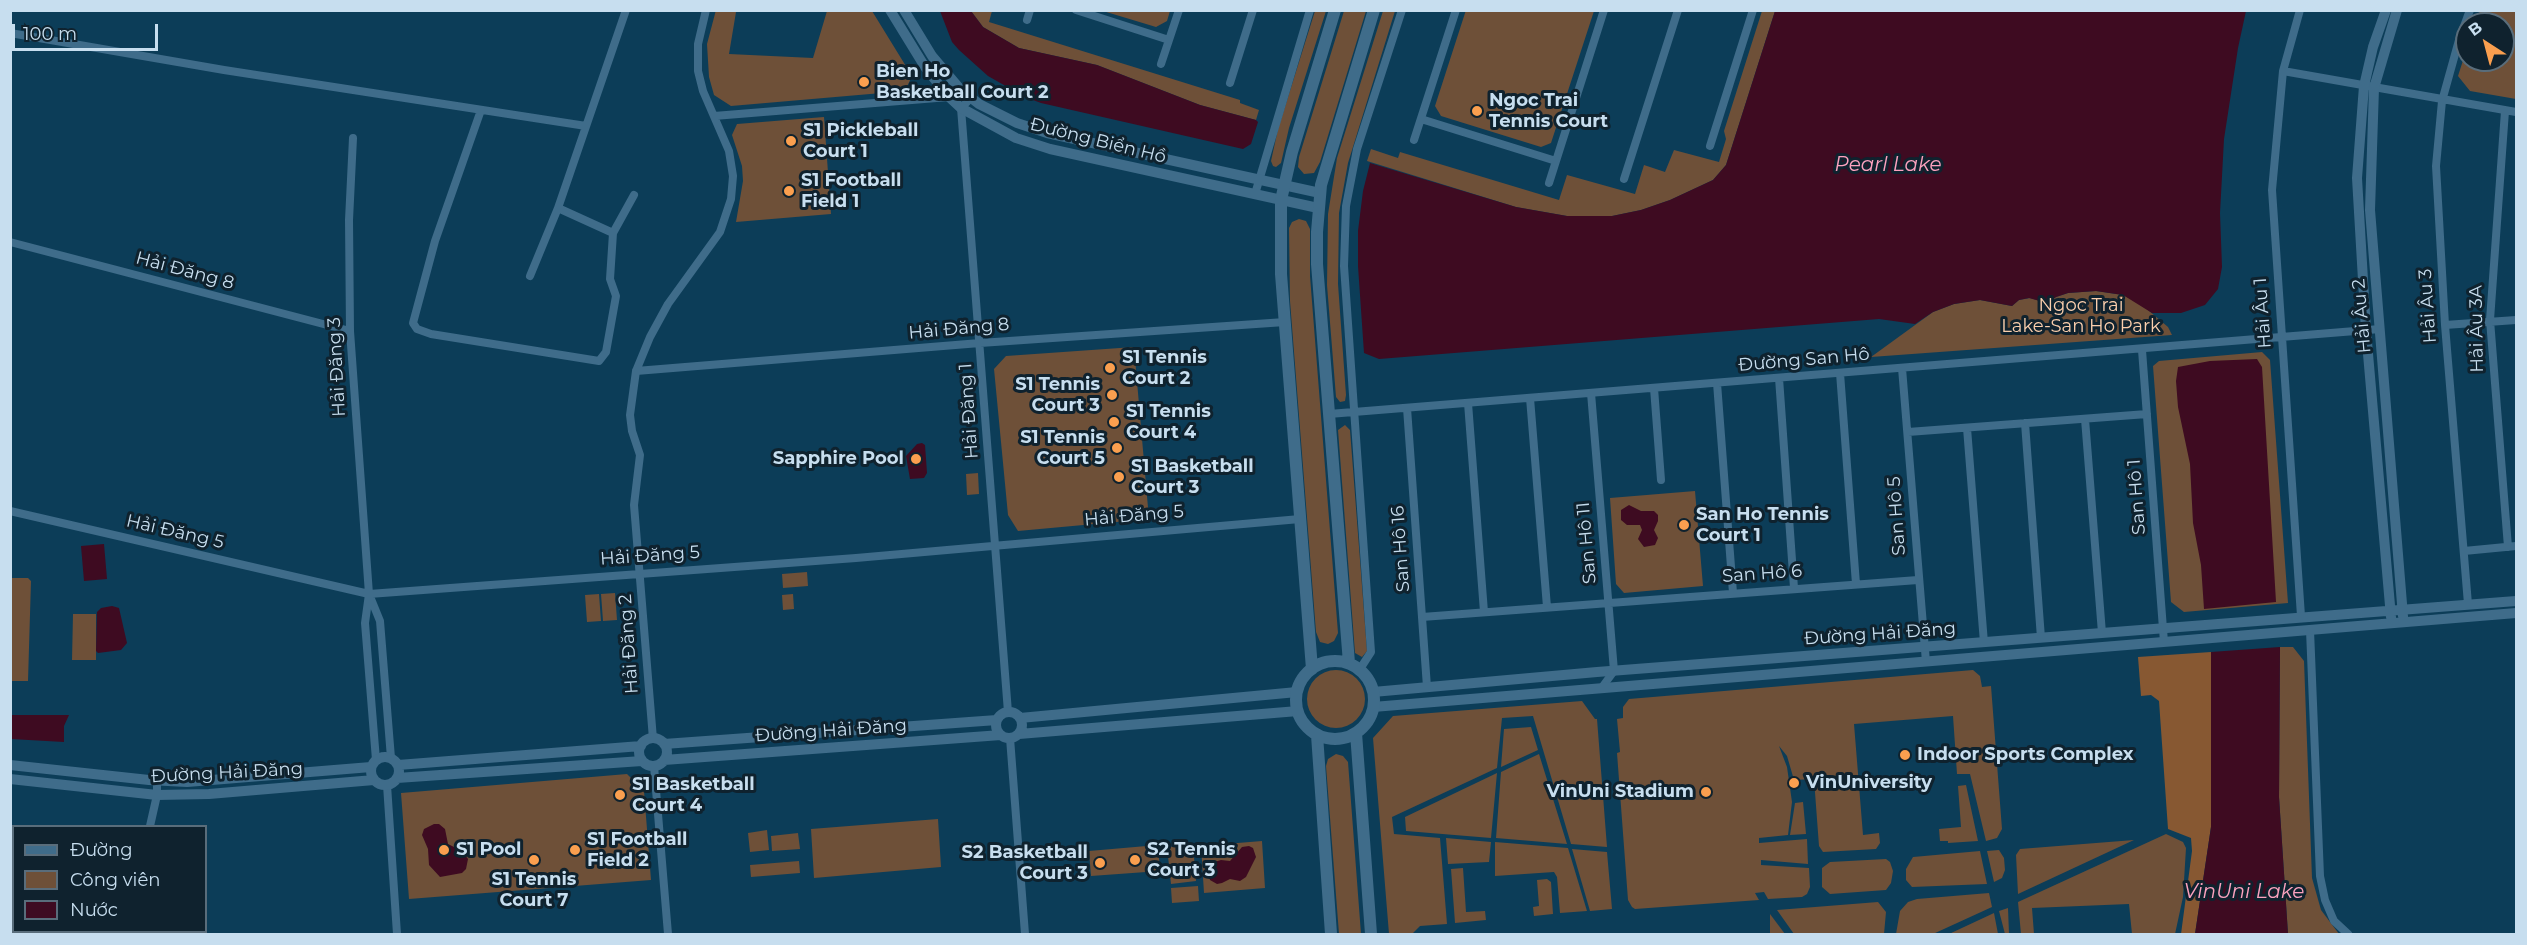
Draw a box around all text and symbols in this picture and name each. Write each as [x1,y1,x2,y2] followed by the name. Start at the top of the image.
[15,12,160,50] scale bar
[2455,12,2515,72] north arrow
[2465,17,2486,40] text: B
[23,23,77,45] text: 100 m
[876,61,1049,104] place label: Bien Ho Basketball Court 2
[857,75,871,89] marker: Bien Ho Basketball Court 2
[1489,90,1608,132] place label: Ngoc Trai Tennis Court
[1470,104,1484,118] marker: Ngoc Trai Tennis Court
[1028,114,1168,168] street label: Đường Biển Hồ
[803,120,918,162] place label: S1 Pickleball Court 1
[784,134,798,148] marker: S1 Pickleball Court 1
[1835,153,1941,177] water label: Pearl Lake
[801,170,901,213] place label: S1 Football Field 1
[782,184,796,198] marker: S1 Football Field 1
[133,247,237,295] street label: Hải Đăng 8
[2415,268,2441,344] street label: Hải Âu 3
[2250,277,2276,349] street label: Hải Âu 1
[2348,278,2376,354] street label: Hải Âu 2
[2465,285,2489,373] street label: Hải Âu 3A
[2001,295,2161,338] park label: Ngoc Trai Lake-San Ho Park
[908,314,1010,344] street label: Hải Đăng 8
[324,317,350,417] street label: Hải Đăng 3
[1737,343,1871,377] street label: Đường San Hô
[1122,347,1207,389] place label: S1 Tennis Court 2
[1103,361,1117,375] marker: S1 Tennis Court 2
[955,362,983,460] street label: Hải Đăng 1
[1015,374,1100,416] place label: S1 Tennis Court 3
[1105,388,1119,402] marker: S1 Tennis Court 3
[1126,401,1211,444] place label: S1 Tennis Court 4
[1107,415,1121,429] marker: S1 Tennis Court 4
[1020,427,1105,470] place label: S1 Tennis Court 5
[1110,441,1124,455] marker: S1 Tennis Court 5
[773,448,904,470] place label: Sapphire Pool
[909,452,923,466] marker: Sapphire Pool
[1131,456,1254,498] place label: S1 Basketball Court 3
[2124,458,2150,536] street label: San Hô 1
[1112,470,1126,484] marker: S1 Basketball Court 3
[1883,476,1911,556] street label: San Hô 5
[1083,501,1185,531] street label: Hải Đăng 5
[1573,501,1601,585] street label: San Hô 11
[1696,504,1829,546] place label: San Ho Tennis Court 1
[1387,505,1415,593] street label: San Hô 16
[124,510,226,554] street label: Hải Đăng 5
[1677,518,1691,532] marker: San Ho Tennis Court 1
[599,542,701,570] street label: Hải Đăng 5
[1721,560,1803,588] street label: San Hô 6
[615,593,643,695] street label: Hải Đăng 2
[1803,618,1957,650] street label: Đường Hải Đăng
[754,715,908,747] street label: Đường Hải Đăng
[1917,744,2134,766] place label: Indoor Sports Complex
[1898,748,1912,762] marker: Indoor Sports Complex
[150,758,304,788] street label: Đường Hải Đăng
[1806,772,1932,794] place label: VinUniversity
[632,774,755,816] place label: S1 Basketball Court 4
[1787,776,1801,790] marker: VinUniversity
[1546,781,1694,803] place label: VinUni Stadium
[1699,785,1713,799] marker: VinUni Stadium
[613,788,627,802] marker: S1 Basketball Court 4
[12,825,207,933] legend
[587,829,687,872] place label: S1 Football Field 2
[70,839,133,861] text: Đường
[456,839,521,861] place label: S1 Pool
[1147,839,1236,882] place label: S2 Tennis Court 3
[962,842,1088,884] place label: S2 Basketball Court 3
[437,843,451,857] marker: S1 Pool
[568,843,582,857] marker: S1 Football Field 2
[527,853,541,867] marker: S1 Tennis Court 7
[1128,853,1142,867] marker: S2 Tennis Court 3
[1093,856,1107,870] marker: S2 Basketball Court 3
[70,869,161,891] text: Công viên
[492,869,576,912] place label: S1 Tennis Court 7
[2184,880,2304,904] water label: VinUni Lake
[70,899,118,921] text: Nước

